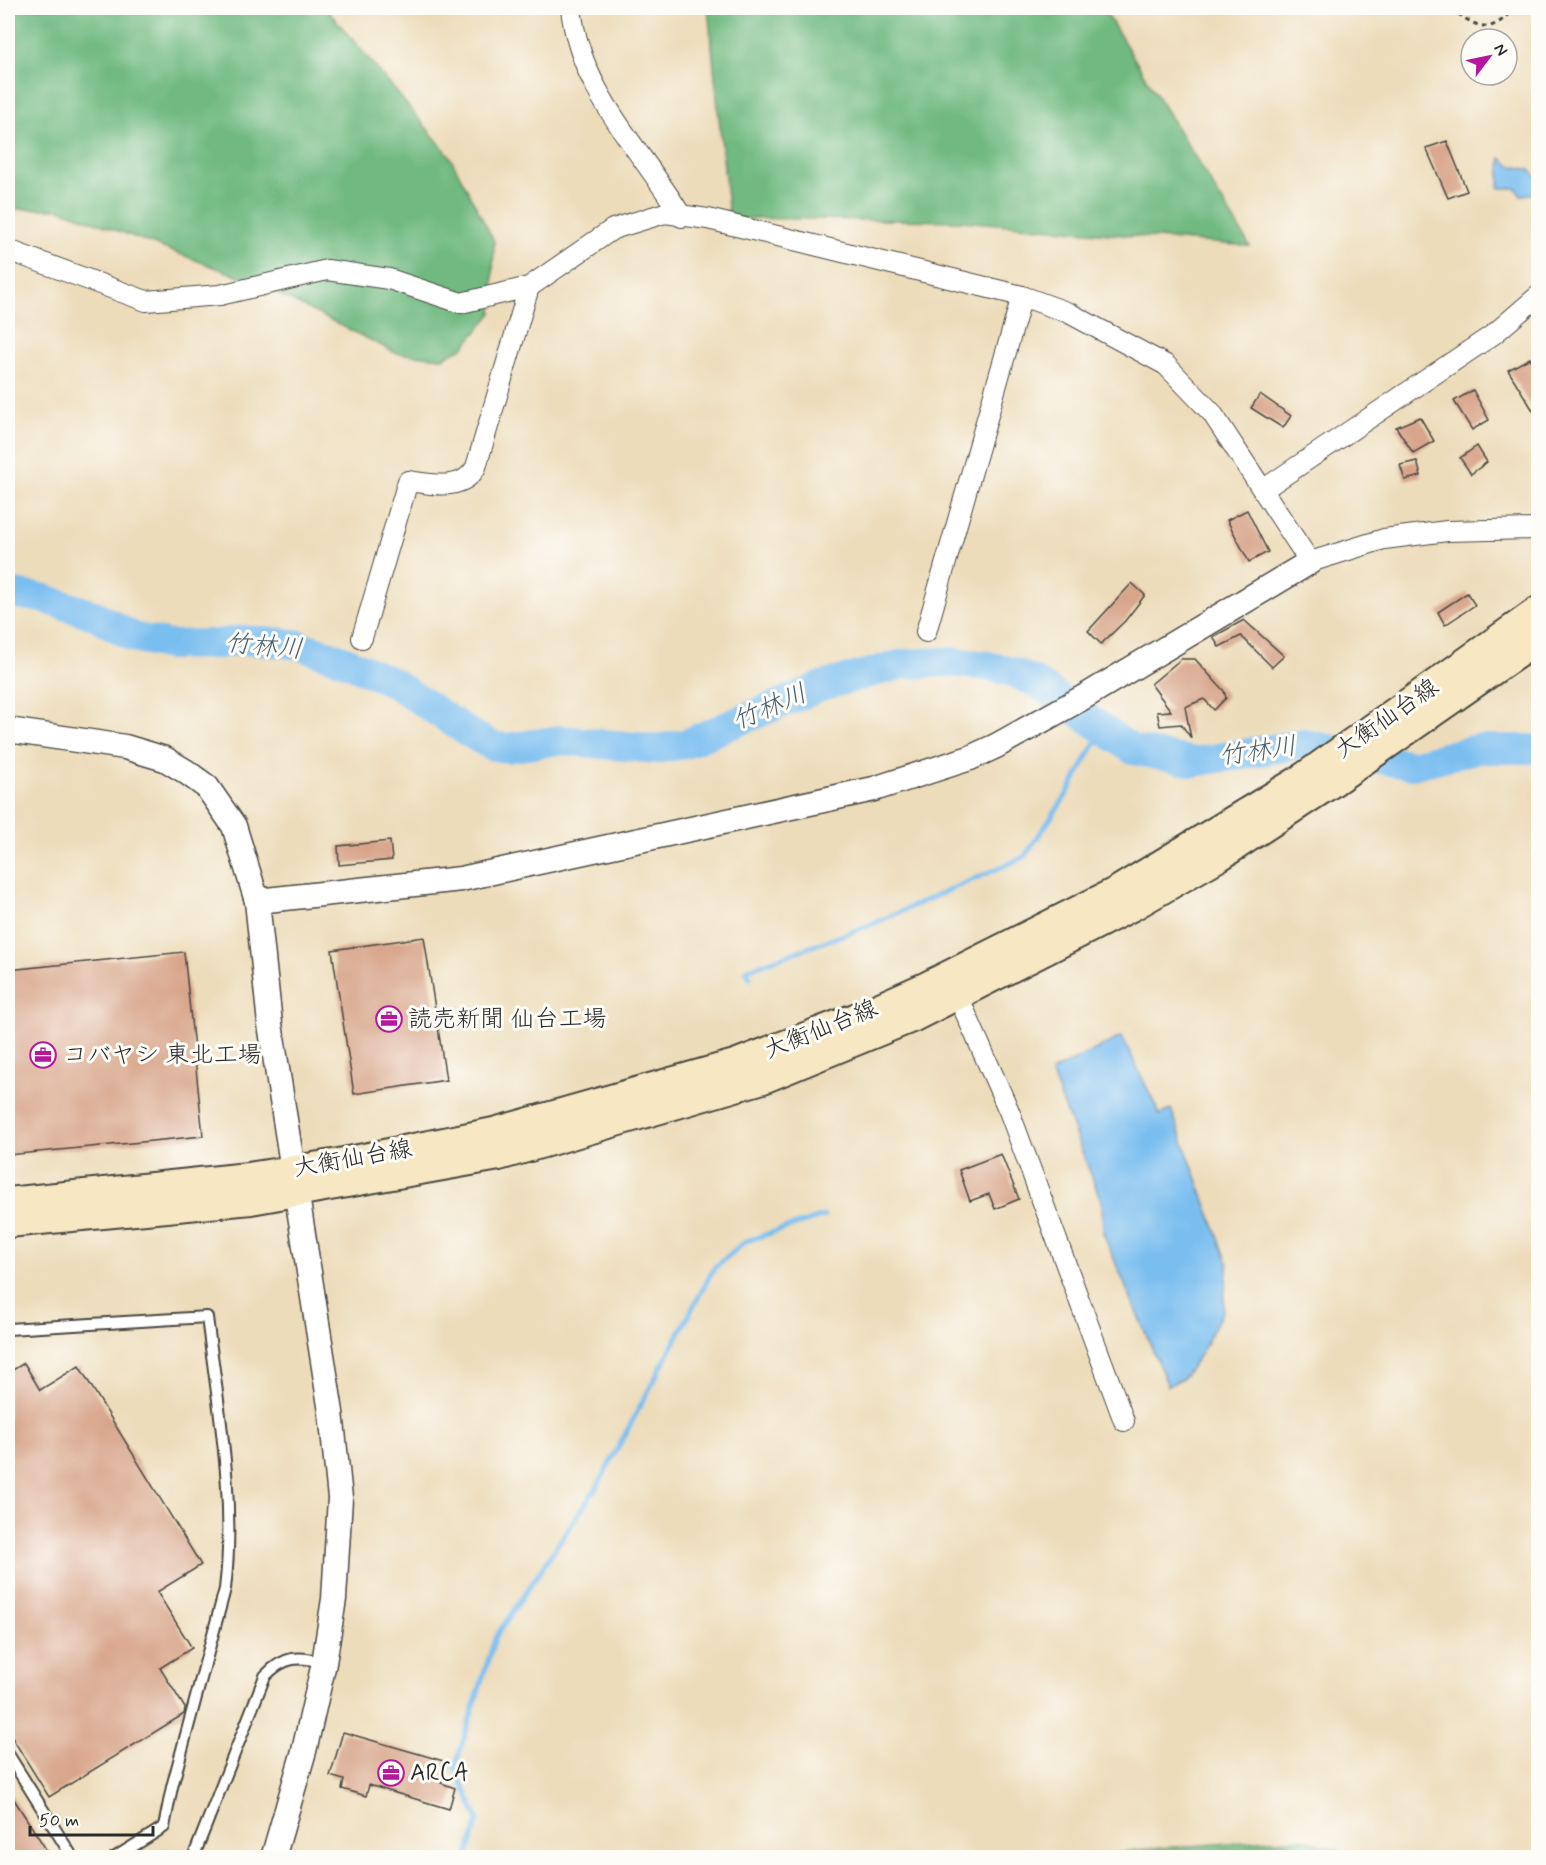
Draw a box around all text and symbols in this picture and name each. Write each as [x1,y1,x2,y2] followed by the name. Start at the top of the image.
[1459,27,1519,87] north arrow
[1489,40,1512,60] text: N
[224,627,304,667] water label: 竹林川
[1329,672,1445,766] street label: 大衡仙台線
[727,677,813,739] water label: 竹林川
[1217,730,1299,774] water label: 竹林川
[760,993,882,1067] street label: 大衡仙台線
[374,1004,404,1034] office icon: 読売新聞 仙台工場
[408,1004,606,1035] place label: 読売新聞 仙台工場
[28,1040,58,1070] office icon: コバヤシ 東北工場
[63,1040,261,1071] place label: コバヤシ 東北工場
[291,1133,415,1185] street label: 大衡仙台線
[376,1758,406,1788] office icon: ARCA
[410,1758,469,1789] place label: ARCA
[30,1799,153,1837] scale bar
[39,1809,79,1833] text: 50 m

